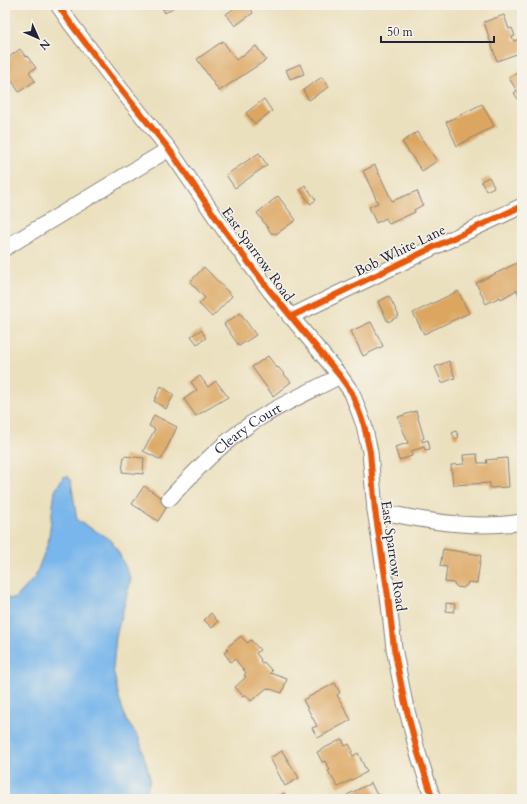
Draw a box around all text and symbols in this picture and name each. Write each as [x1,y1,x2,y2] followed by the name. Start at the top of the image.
[18,18,58,58] north arrow
[381,18,494,44] scale bar
[387,24,414,40] text: 50 m
[36,36,53,54] text: N
[217,204,298,305] street label: East Sparrow Road
[352,220,449,281] street label: Bob White Lane
[210,398,285,459] street label: Cleary Court
[376,499,411,613] street label: East Sparrow Road

